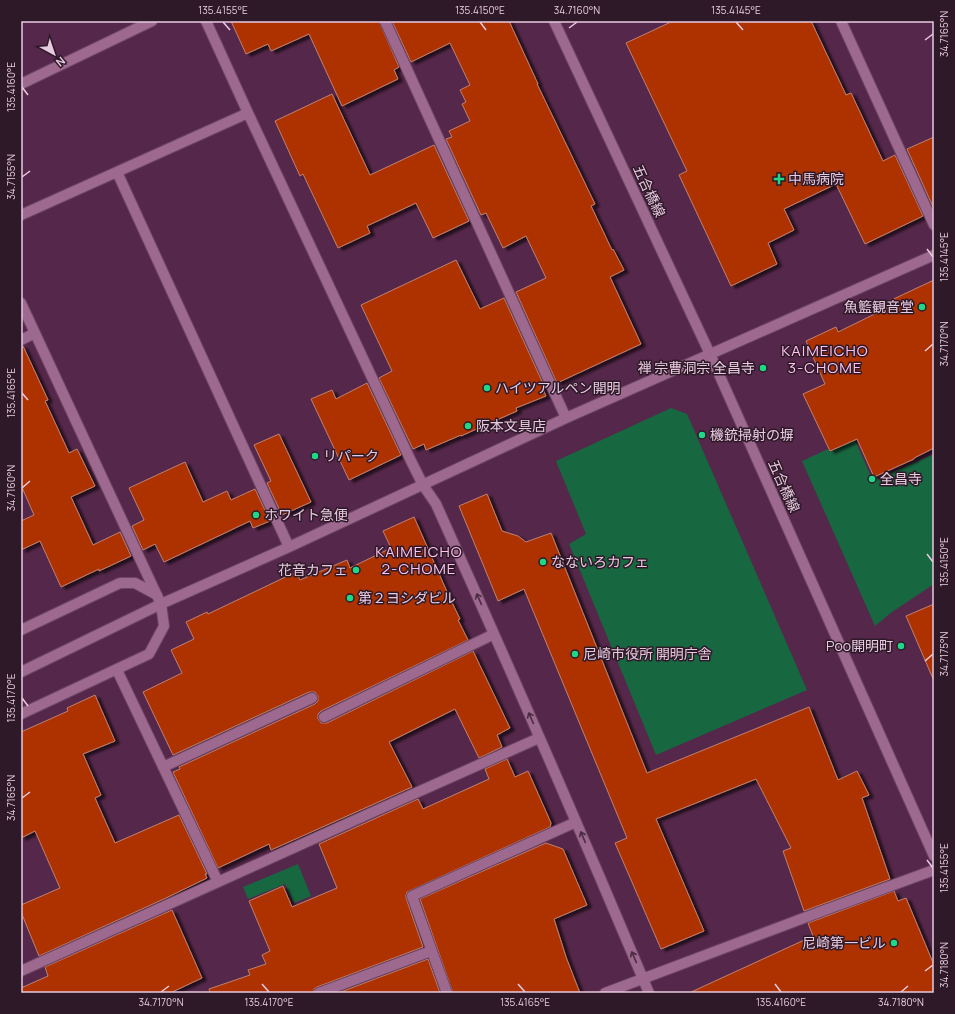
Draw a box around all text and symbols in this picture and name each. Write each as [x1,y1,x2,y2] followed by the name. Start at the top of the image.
[198,3,248,17] text: 135.4155°E
[455,3,505,17] text: 135.4150°E
[554,3,600,17] text: 34.7160°N
[711,3,761,17] text: 135.4145°E
[937,11,951,57] text: 34.7165°N
[34,34,74,74] north arrow
[53,54,69,70] text: N
[4,62,18,112] text: 135.4160°E
[4,154,18,200] text: 34.7155°N
[629,161,670,220] street label: 五合橋線
[788,169,844,188] place label: 中馬病院
[773,173,785,185] marker: 中馬病院
[937,232,951,282] text: 135.4145°E
[844,297,914,316] place label: 魚籃観音堂
[917,302,927,312] marker: 魚籃観音堂
[937,321,951,367] text: 34.7170°N
[781,340,869,378] district label: KAIMEICHO 3-CHOME
[637,358,755,377] place label: 禅 宗曹洞宗 全昌寺
[758,363,768,373] marker: 禅 宗曹洞宗 全昌寺
[4,368,18,418] text: 135.4165°E
[495,378,621,397] place label: ハイツアルペン開明
[482,383,492,393] marker: ハイツアルペン開明
[476,416,546,435] place label: 阪本文具店
[463,421,473,431] marker: 阪本文具店
[710,425,794,444] place label: 機銃掃射の塀
[697,430,707,440] marker: 機銃掃射の塀
[323,446,379,465] place label: リパーク
[310,451,320,461] marker: リパーク
[764,456,805,515] street label: 五合橋線
[4,465,18,511] text: 34.7160°N
[880,469,922,488] place label: 全昌寺
[867,474,877,484] marker: 全昌寺
[264,505,348,524] place label: ホワイト急便
[251,510,261,520] marker: ホワイト急便
[937,537,951,587] text: 135.4150°E
[375,541,463,579] district label: KAIMEICHO 2-CHOME
[551,552,649,571] place label: なないろカフェ
[538,557,548,567] marker: なないろカフェ
[278,560,348,579] place label: 花音カフェ
[351,565,361,575] marker: 花音カフェ
[358,588,456,607] place label: 第２ヨシダビル
[345,593,355,603] marker: 第２ヨシダビル
[475,594,482,606] one-way arrow
[937,631,951,676] text: 34.7175°N
[826,636,893,655] place label: Poo開明町
[896,641,906,651] marker: Poo開明町
[583,644,712,663] place label: 尼崎市役所 開明庁舎
[570,649,580,659] marker: 尼崎市役所 開明庁舎
[4,673,18,722] text: 135.4170°E
[527,713,534,725] one-way arrow
[4,775,18,821] text: 34.7165°N
[579,832,586,844] one-way arrow
[937,843,951,893] text: 135.4155°E
[802,933,886,952] place label: 尼崎第一ビル
[889,938,899,948] marker: 尼崎第一ビル
[937,942,951,988] text: 34.7180°N
[629,952,637,964] one-way arrow
[138,995,184,1009] text: 34.7170°N
[245,995,294,1009] text: 135.4170°E
[500,995,550,1009] text: 135.4165°E
[756,995,806,1009] text: 135.4160°E
[878,995,924,1009] text: 34.7180°N

